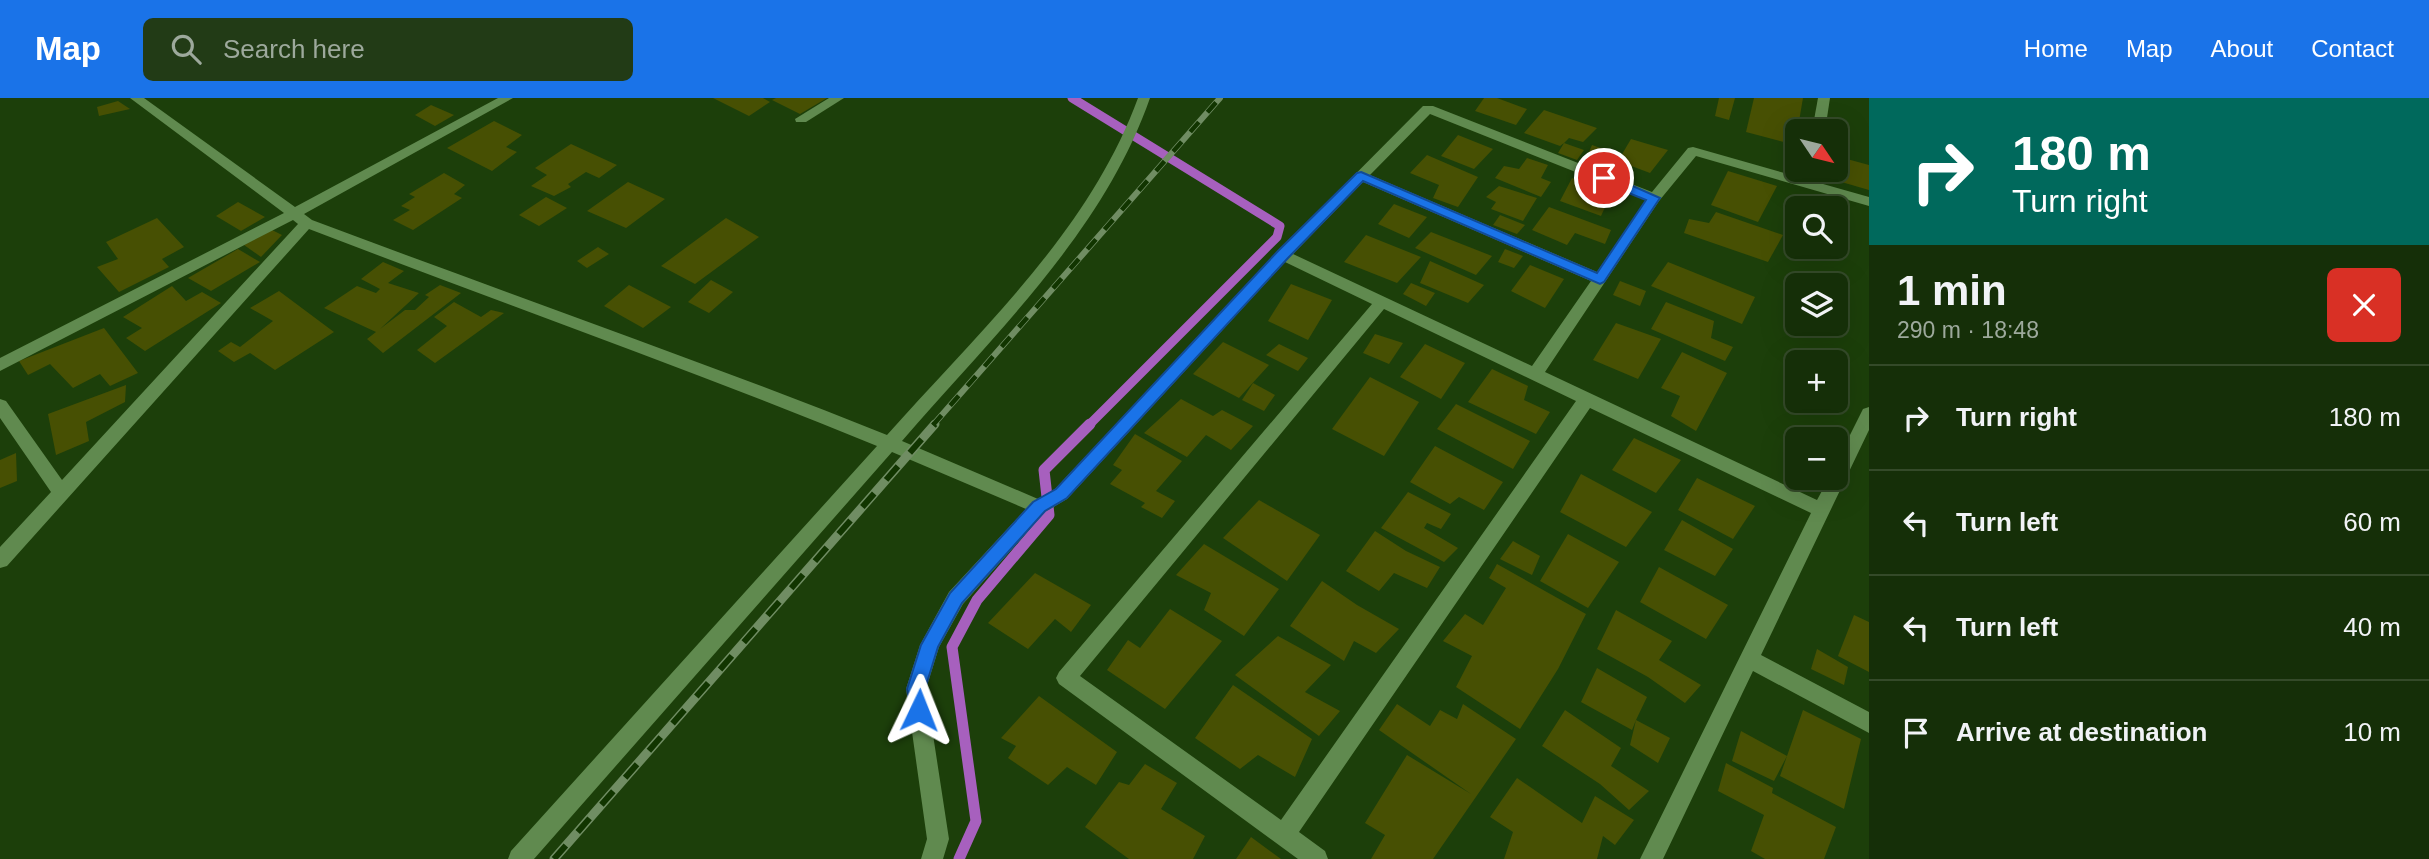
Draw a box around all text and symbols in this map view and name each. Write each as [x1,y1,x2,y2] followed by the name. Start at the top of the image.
[143,18,633,81] search box
[35,30,101,67] text: Map
[167,30,205,68] icon: search
[223,34,365,64] text: Search here
[2024,35,2088,62] text: Home
[2126,35,2173,62] text: Map
[2211,35,2273,62] text: About
[2311,35,2394,62] text: Contact
[1785,119,1848,182] north arrow
[1785,119,1848,490] map controls
[1897,126,1988,217] icon: right
[2012,126,2151,180] text: 180 m
[1574,148,1634,208] pin
[1585,159,1623,197] icon: arrive
[2012,183,2148,219] text: Turn right
[1785,196,1848,259] button: search
[1897,267,2007,314] text: 1 min
[2327,268,2401,342] button: close
[1785,273,1848,336] button: layers
[1897,317,2039,343] text: 290 m · 18:48
[1785,350,1848,413] button: +
[1897,399,1935,437] icon: right
[1956,402,2077,432] text: Turn right
[2329,402,2401,432] text: 180 m
[1785,427,1848,490] button: −
[1897,504,1935,542] icon: left
[1956,507,2058,537] text: Turn left
[2343,507,2401,537] text: 60 m
[1897,609,1935,647] icon: left
[1956,612,2058,642] text: Turn left
[2343,612,2401,642] text: 40 m
[882,673,956,747] position arrow
[1897,714,1935,752] icon: arrive
[1956,717,2207,747] text: Arrive at destination
[2343,717,2401,747] text: 10 m

